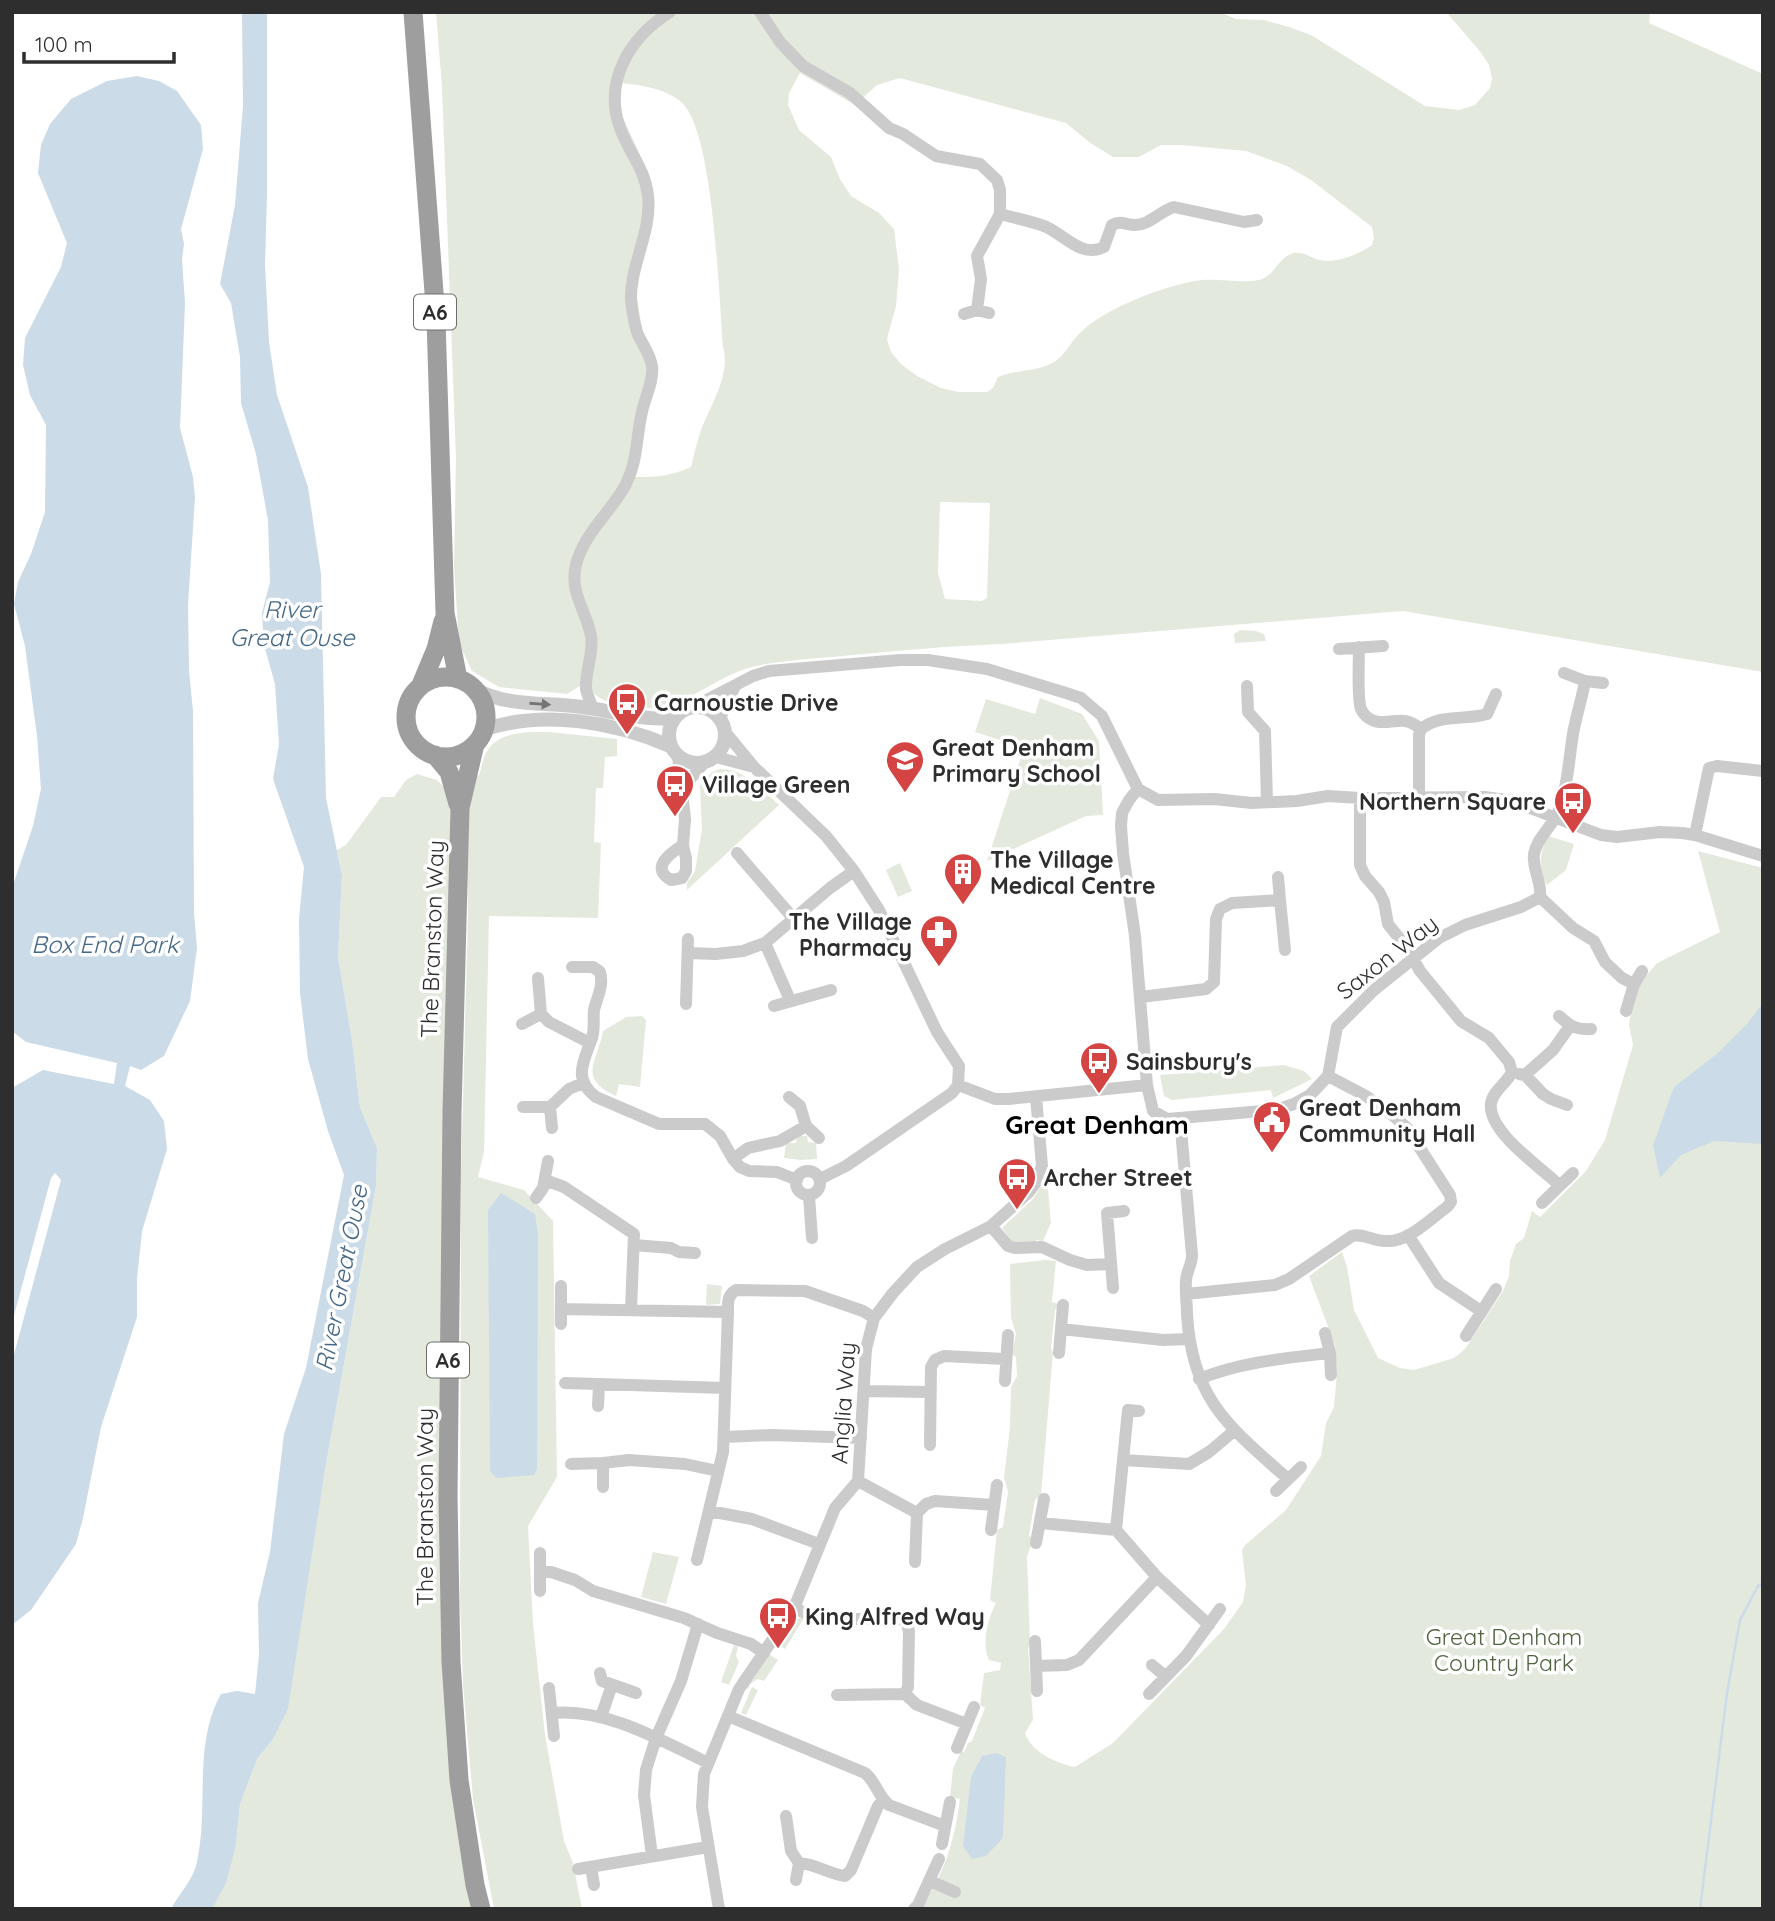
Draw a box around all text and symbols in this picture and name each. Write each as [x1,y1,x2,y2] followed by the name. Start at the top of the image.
[24,21,175,65] scale bar
[35,31,93,57] text: 100 m
[414,294,456,330] road number: A6
[229,594,356,652] water label: River Great Ouse
[606,681,648,736] bus stop icon: Carnoustie Drive
[654,688,839,717] place label: Carnoustie Drive
[529,699,551,710] one-way arrow
[932,733,1101,788] place label: Great Denham Primary School
[884,739,926,794] school or university icon: Great Denham Primary School
[654,763,696,818] bus stop icon: Village Green
[702,770,850,799] place label: Village Green
[1552,780,1594,835] bus stop icon: Northern Square
[1359,787,1546,816] place label: Northern Square
[414,840,450,1038] street label: The Branston Way
[990,845,1156,900] place label: The Village Medical Centre
[942,851,984,906] building icon: The Village Medical Centre
[788,907,912,962] place label: The Village Pharmacy
[1331,909,1443,1005] street label: Saxon Way
[918,913,960,968] pharmacy icon: The Village Pharmacy
[31,929,181,959] water label: Box End Park
[1078,1040,1120,1095] bus stop icon: Sainsbury's
[1126,1047,1252,1076] place label: Sainsbury's
[1299,1093,1476,1148] place label: Great Denham Community Hall
[1251,1099,1293,1154] public building icon: Great Denham Community Hall
[1005,1108,1189,1141] district label: Great Denham
[996,1156,1038,1211] bus stop icon: Archer Street
[1044,1163,1193,1192] place label: Archer Street
[308,1181,374,1373] water label: River Great Ouse
[824,1341,862,1465] street label: Anglia Way
[427,1342,469,1378] road number: A6
[410,1408,439,1606] street label: The Branston Way
[757,1595,799,1650] bus stop icon: King Alfred Way
[805,1602,985,1631] place label: King Alfred Way
[1426,1622,1582,1677] park label: Great Denham Country Park

